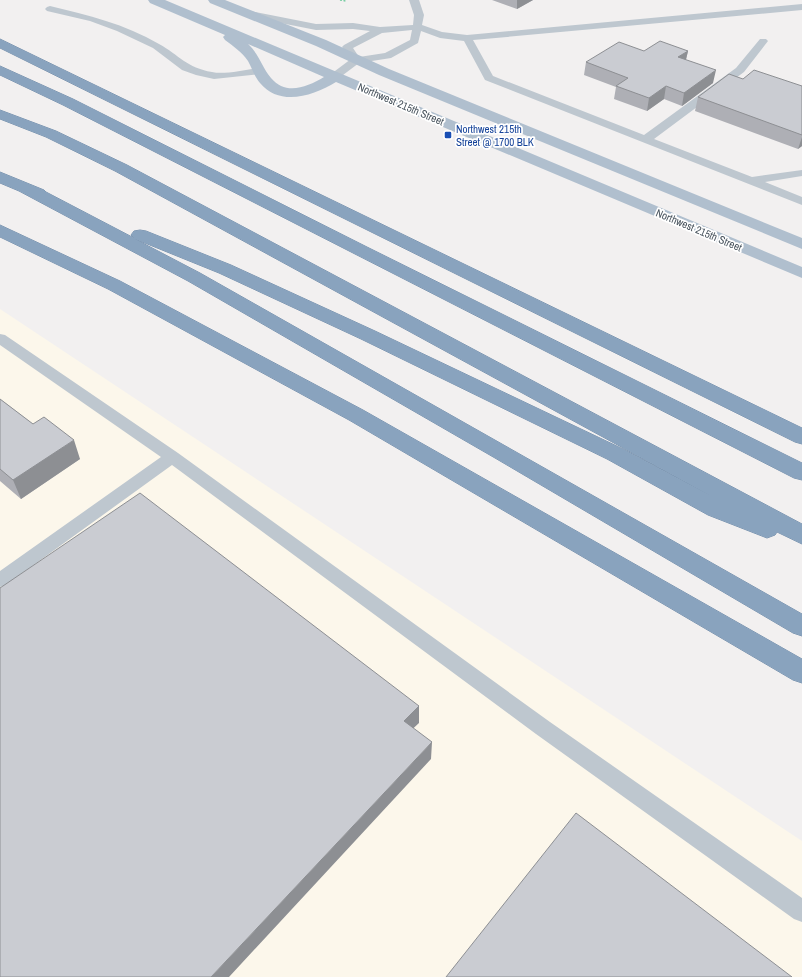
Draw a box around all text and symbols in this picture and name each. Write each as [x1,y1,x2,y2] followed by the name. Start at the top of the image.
[356,80,447,129] street label: Northwest 215th Street
[456,122,534,149] place label: Northwest 215th Street @ 1700 BLK
[443,130,453,140] marker: Northwest 215th Street @ 1700 BLK
[654,206,745,255] street label: Northwest 215th Street

